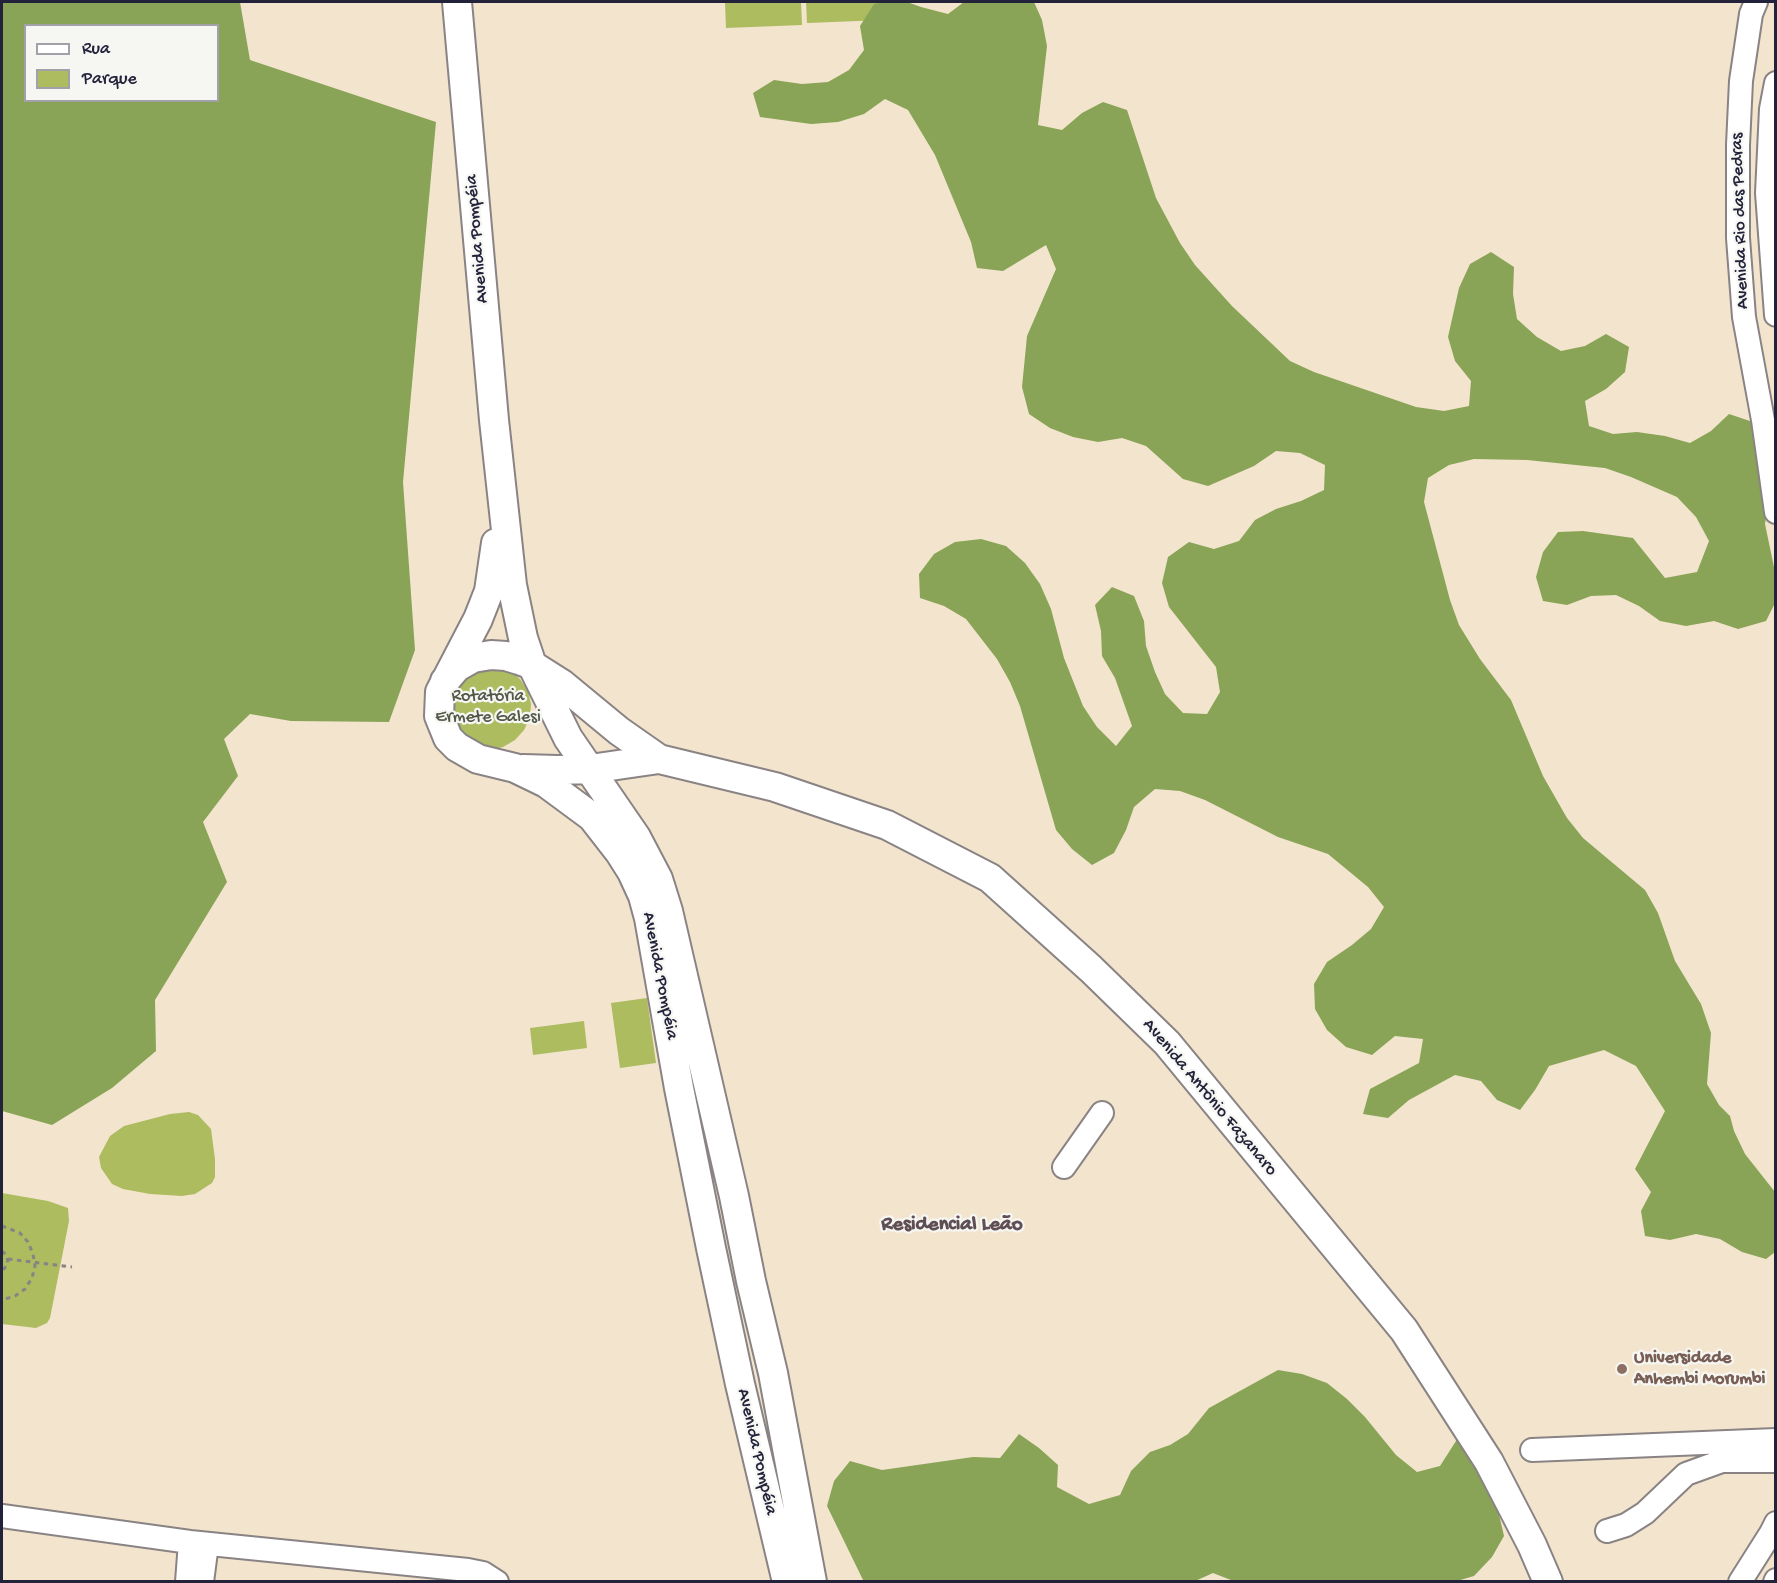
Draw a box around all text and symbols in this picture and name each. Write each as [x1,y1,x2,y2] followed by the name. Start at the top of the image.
[24,24,219,102] legend
[82,39,110,60] text: Rua
[82,69,137,90] text: Parque
[1727,133,1755,309] street label: Avenida Rio das Pedras
[462,174,494,304] street label: Avenida Pompéia
[435,686,541,728] park label: Rotatória Ermete Galesi
[636,911,682,1041] street label: Avenida Pompéia
[1137,1015,1281,1181] street label: Avenida Antônio Fazanaro
[881,1213,1023,1239] district label: Residencial Leão
[1634,1348,1765,1390] place label: Universidade Anhembi Morumbi
[1615,1362,1629,1376] marker: Universidade Anhembi Morumbi
[731,1387,781,1517] street label: Avenida Pompéia

